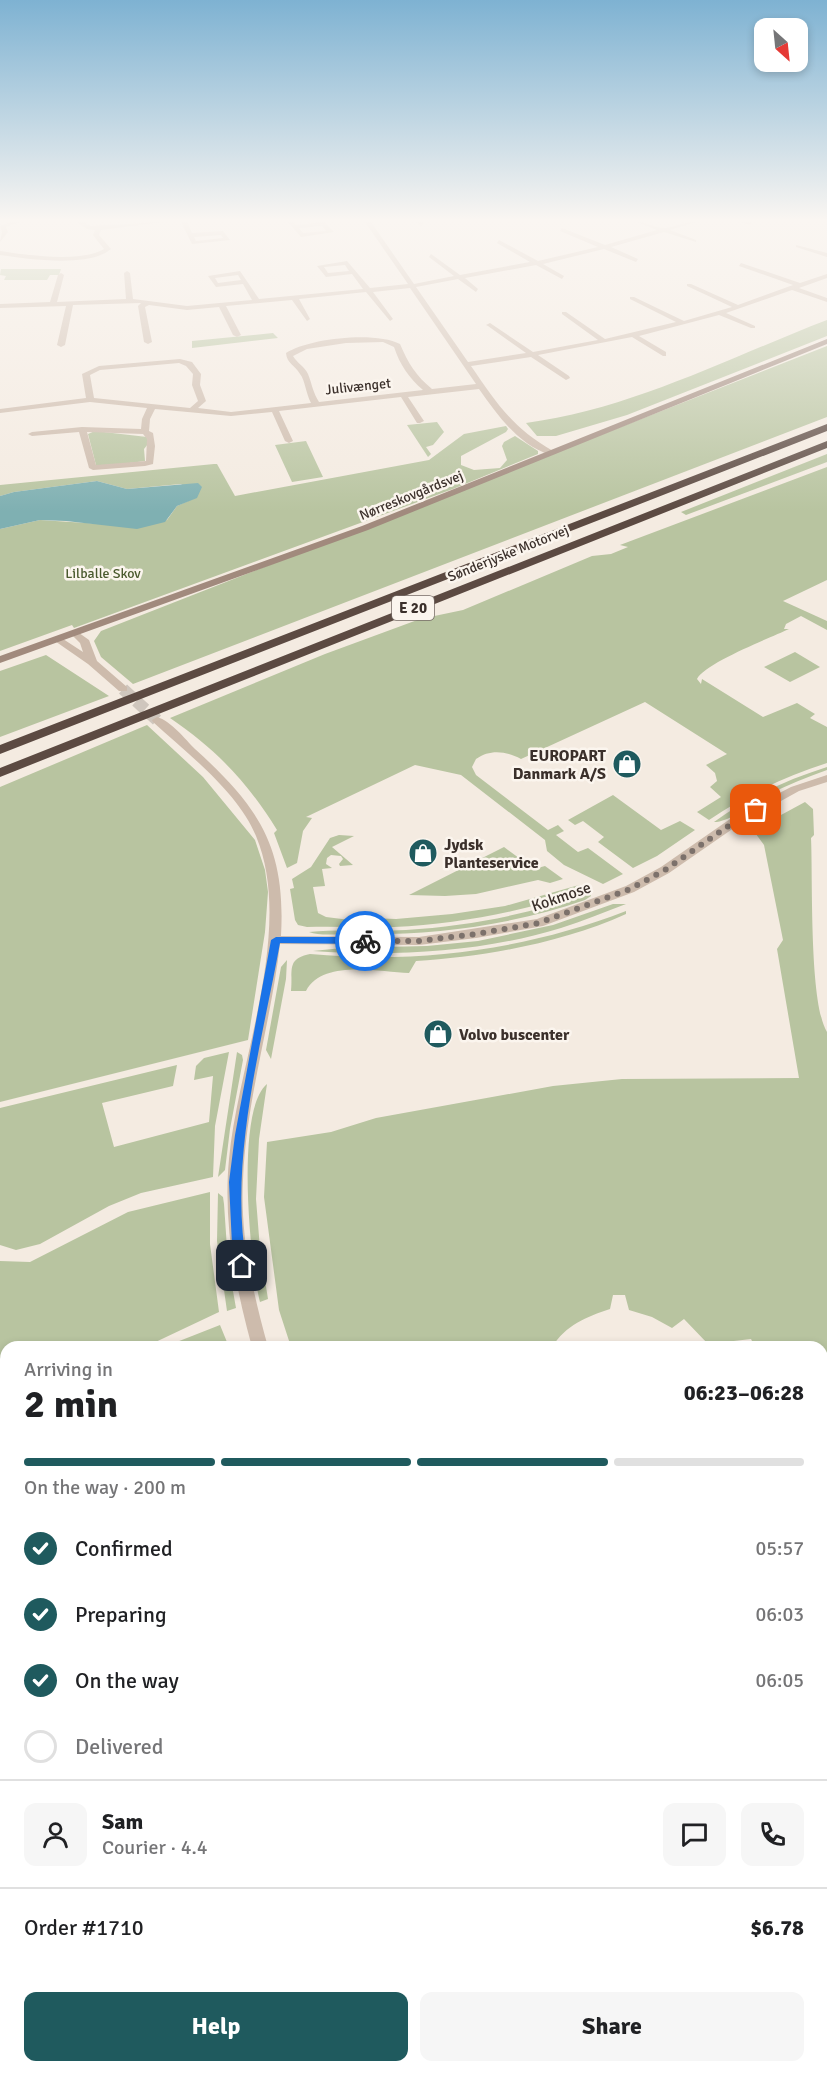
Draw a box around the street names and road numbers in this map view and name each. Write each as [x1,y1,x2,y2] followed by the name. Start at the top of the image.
[324,375,392,398] street label: Julivænget
[357,467,465,524] street label: Nørreskovgårdsvej
[445,521,571,585] street label: Sønderjyske Motorvej
[392,596,434,620] road number: E 20
[529,877,594,916] street label: Kokmose

